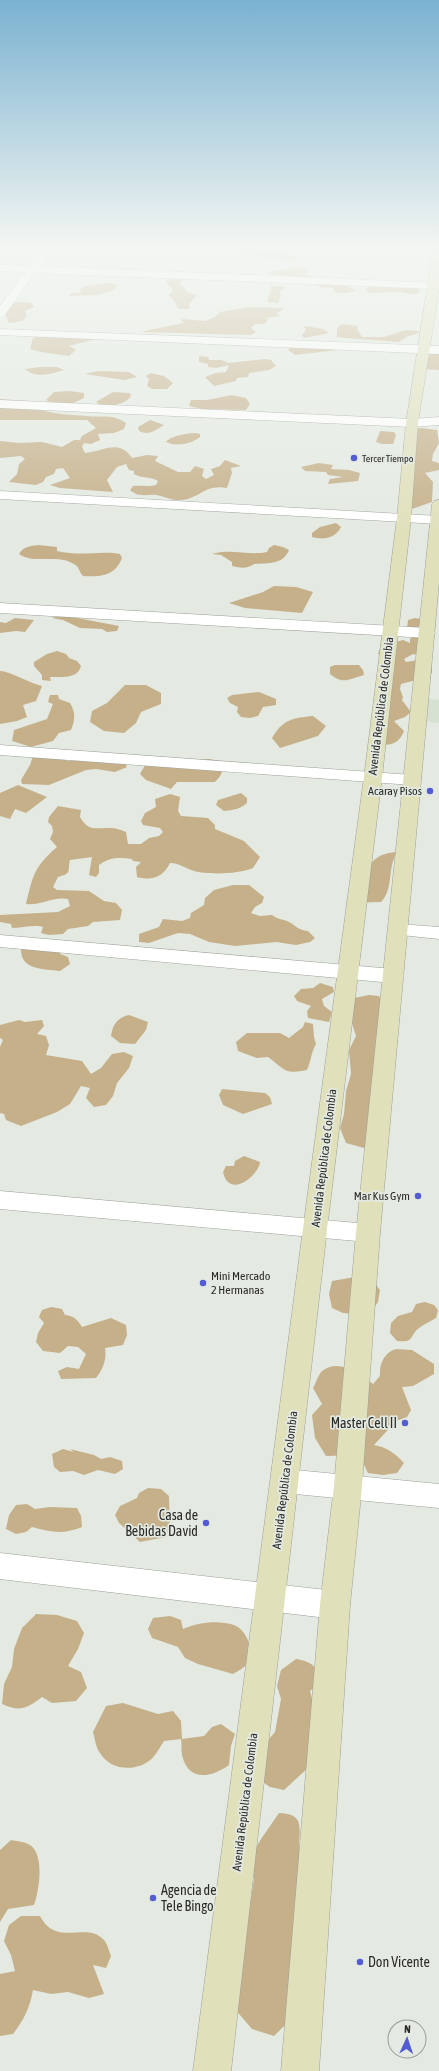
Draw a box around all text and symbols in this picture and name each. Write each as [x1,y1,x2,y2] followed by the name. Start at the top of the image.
[349,453,359,463] marker: Tercer Tiempo
[362,453,414,464] place label: Tercer Tiempo
[366,636,396,776] street label: Avenida República de Colombia
[368,784,422,798] place label: Acaray Pisos
[425,786,435,796] marker: Acaray Pisos
[309,1088,339,1228] street label: Avenida República de Colombia
[354,1189,410,1203] place label: Mar Kus Gym
[413,1191,423,1201] marker: Mar Kus Gym
[211,1269,271,1297] place label: Mini Mercado 2 Hermanas
[198,1278,208,1288] marker: Mini Mercado 2 Hermanas
[270,1410,300,1550] street label: Avenida República de Colombia
[331,1415,397,1431] place label: Master Cell II
[400,1418,410,1428] marker: Master Cell II
[125,1507,198,1539] place label: Casa de Bebidas David
[201,1518,211,1528] marker: Casa de Bebidas David
[230,1732,260,1872] street label: Avenida República de Colombia
[161,1882,217,1914] place label: Agencia de Tele Bingo
[148,1893,158,1903] marker: Agencia de Tele Bingo
[368,1954,430,1970] place label: Don Vicente
[355,1957,365,1967] marker: Don Vicente
[387,2019,427,2059] north arrow
[404,2023,411,2035] text: N

